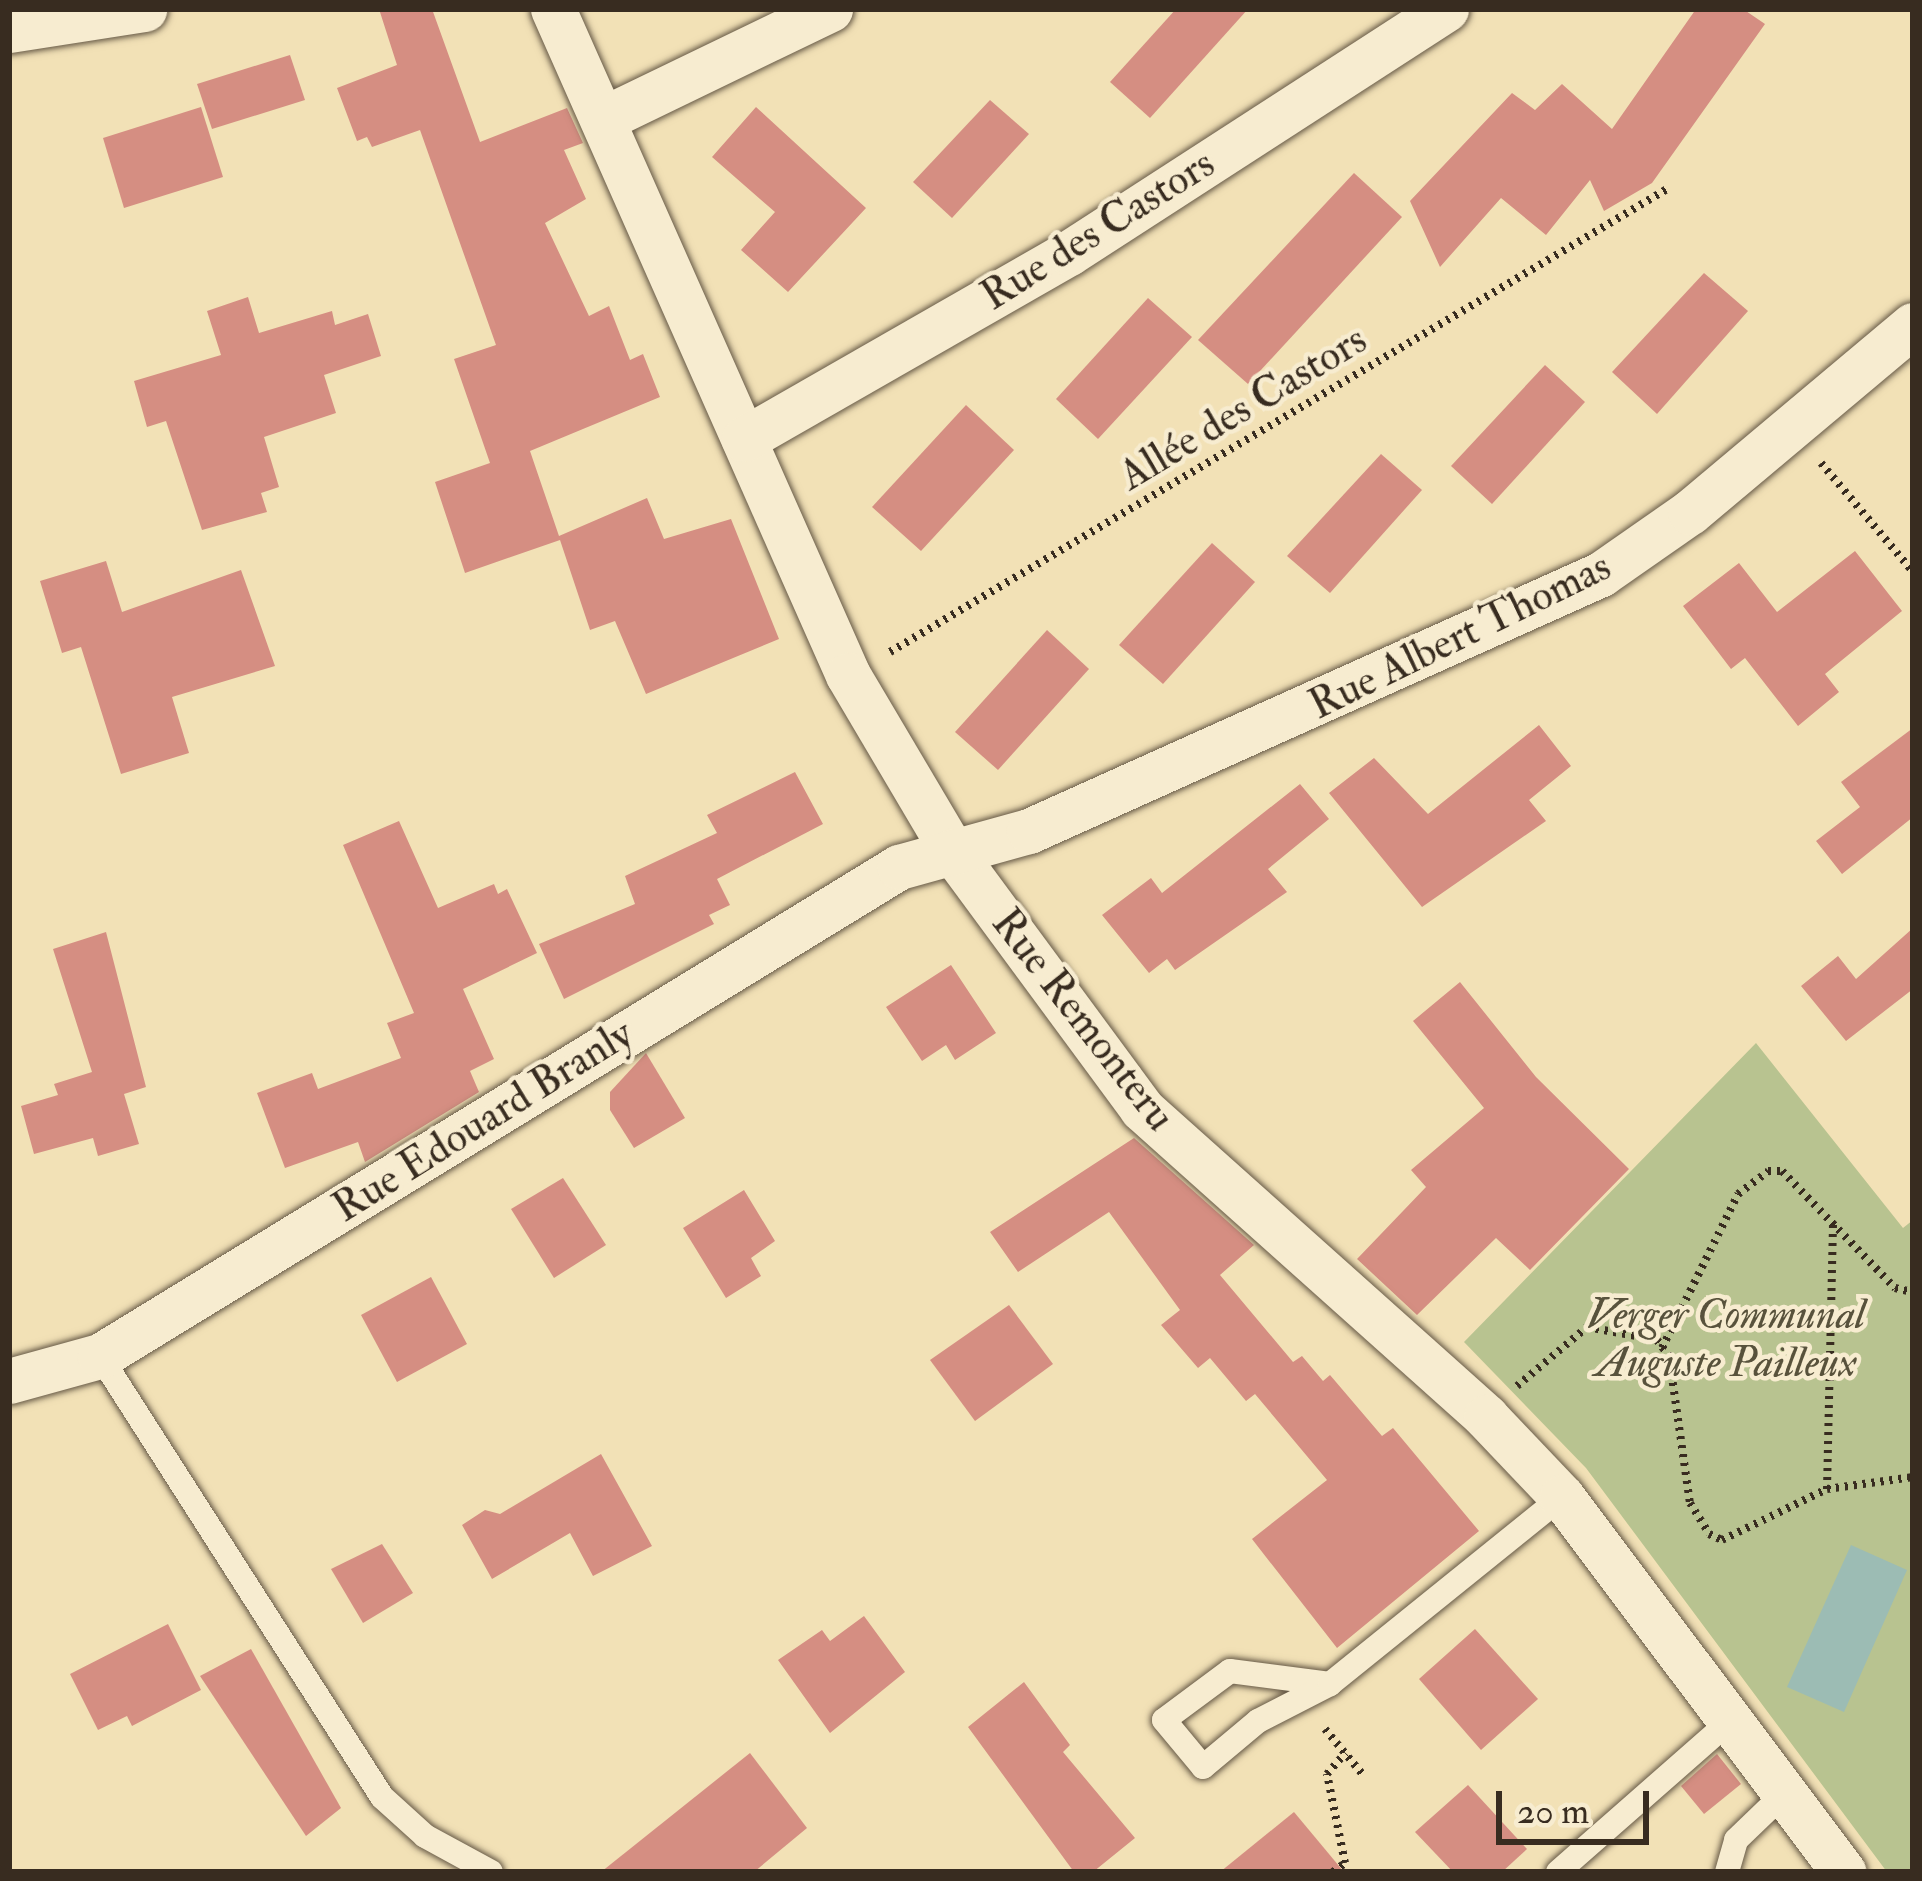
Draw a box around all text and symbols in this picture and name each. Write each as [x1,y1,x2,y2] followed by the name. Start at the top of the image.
[972,138,1224,322] street label: Rue des Castors
[1110,314,1376,502] street label: Allée des Castors
[1301,541,1619,731] street label: Rue Albert Thomas
[981,899,1185,1141] street label: Rue Remonteru
[324,1009,642,1233] street label: Rue Edouard Branly
[1587,1290,1865,1388] park label: Verger Communal Auguste Pailleux
[1502,1767,1655,1841] scale bar
[1517,1789,1589,1834] text: 20 m

